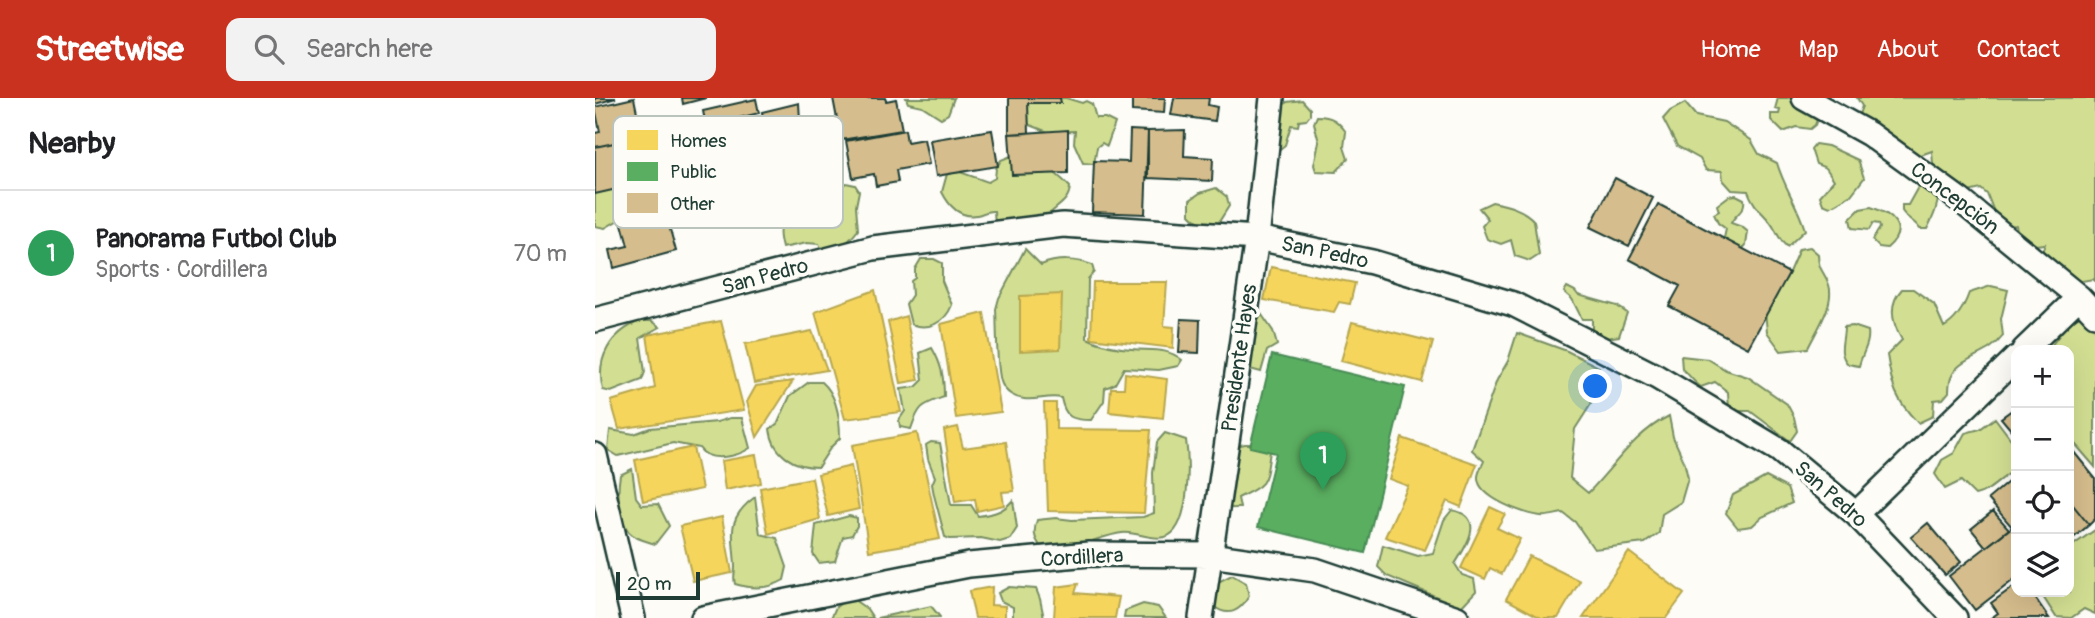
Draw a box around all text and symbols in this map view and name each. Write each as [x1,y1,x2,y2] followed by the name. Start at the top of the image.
[226,18,716,81] search box
[35,29,184,70] text: Streetwise
[250,30,288,68] icon: search
[306,33,433,65] text: Search here
[1700,35,1761,64] text: Home
[1799,35,1839,64] text: Map
[1877,35,1939,64] text: About
[1977,35,2060,64] text: Contact
[613,116,843,228] legend
[28,125,115,162] text: Nearby
[670,129,727,153] text: Homes
[1905,156,2005,241] street label: Concepción
[670,160,717,184] text: Public
[670,192,715,216] text: Other
[95,223,337,255] text: Panorama Futbol Club
[1279,230,1371,275] street label: San Pedro
[47,239,56,268] text: 1
[514,239,567,268] text: 70 m
[719,252,811,301] street label: San Pedro
[95,255,268,284] text: Sports · Cordillera
[1216,282,1263,434] street label: Presidente Hayes
[2011,345,2074,597] map controls
[2011,345,2074,408] button: +
[1578,369,1612,403] your location
[2011,408,2074,471] button: −
[1300,432,1346,490] pin: 1
[1788,455,1873,534] street label: San Pedro
[2011,471,2074,534] button: locate
[2011,534,2074,597] button: layers
[1040,542,1124,573] street label: Cordillera
[616,569,700,601] scale bar
[627,572,672,596] text: 20 m

